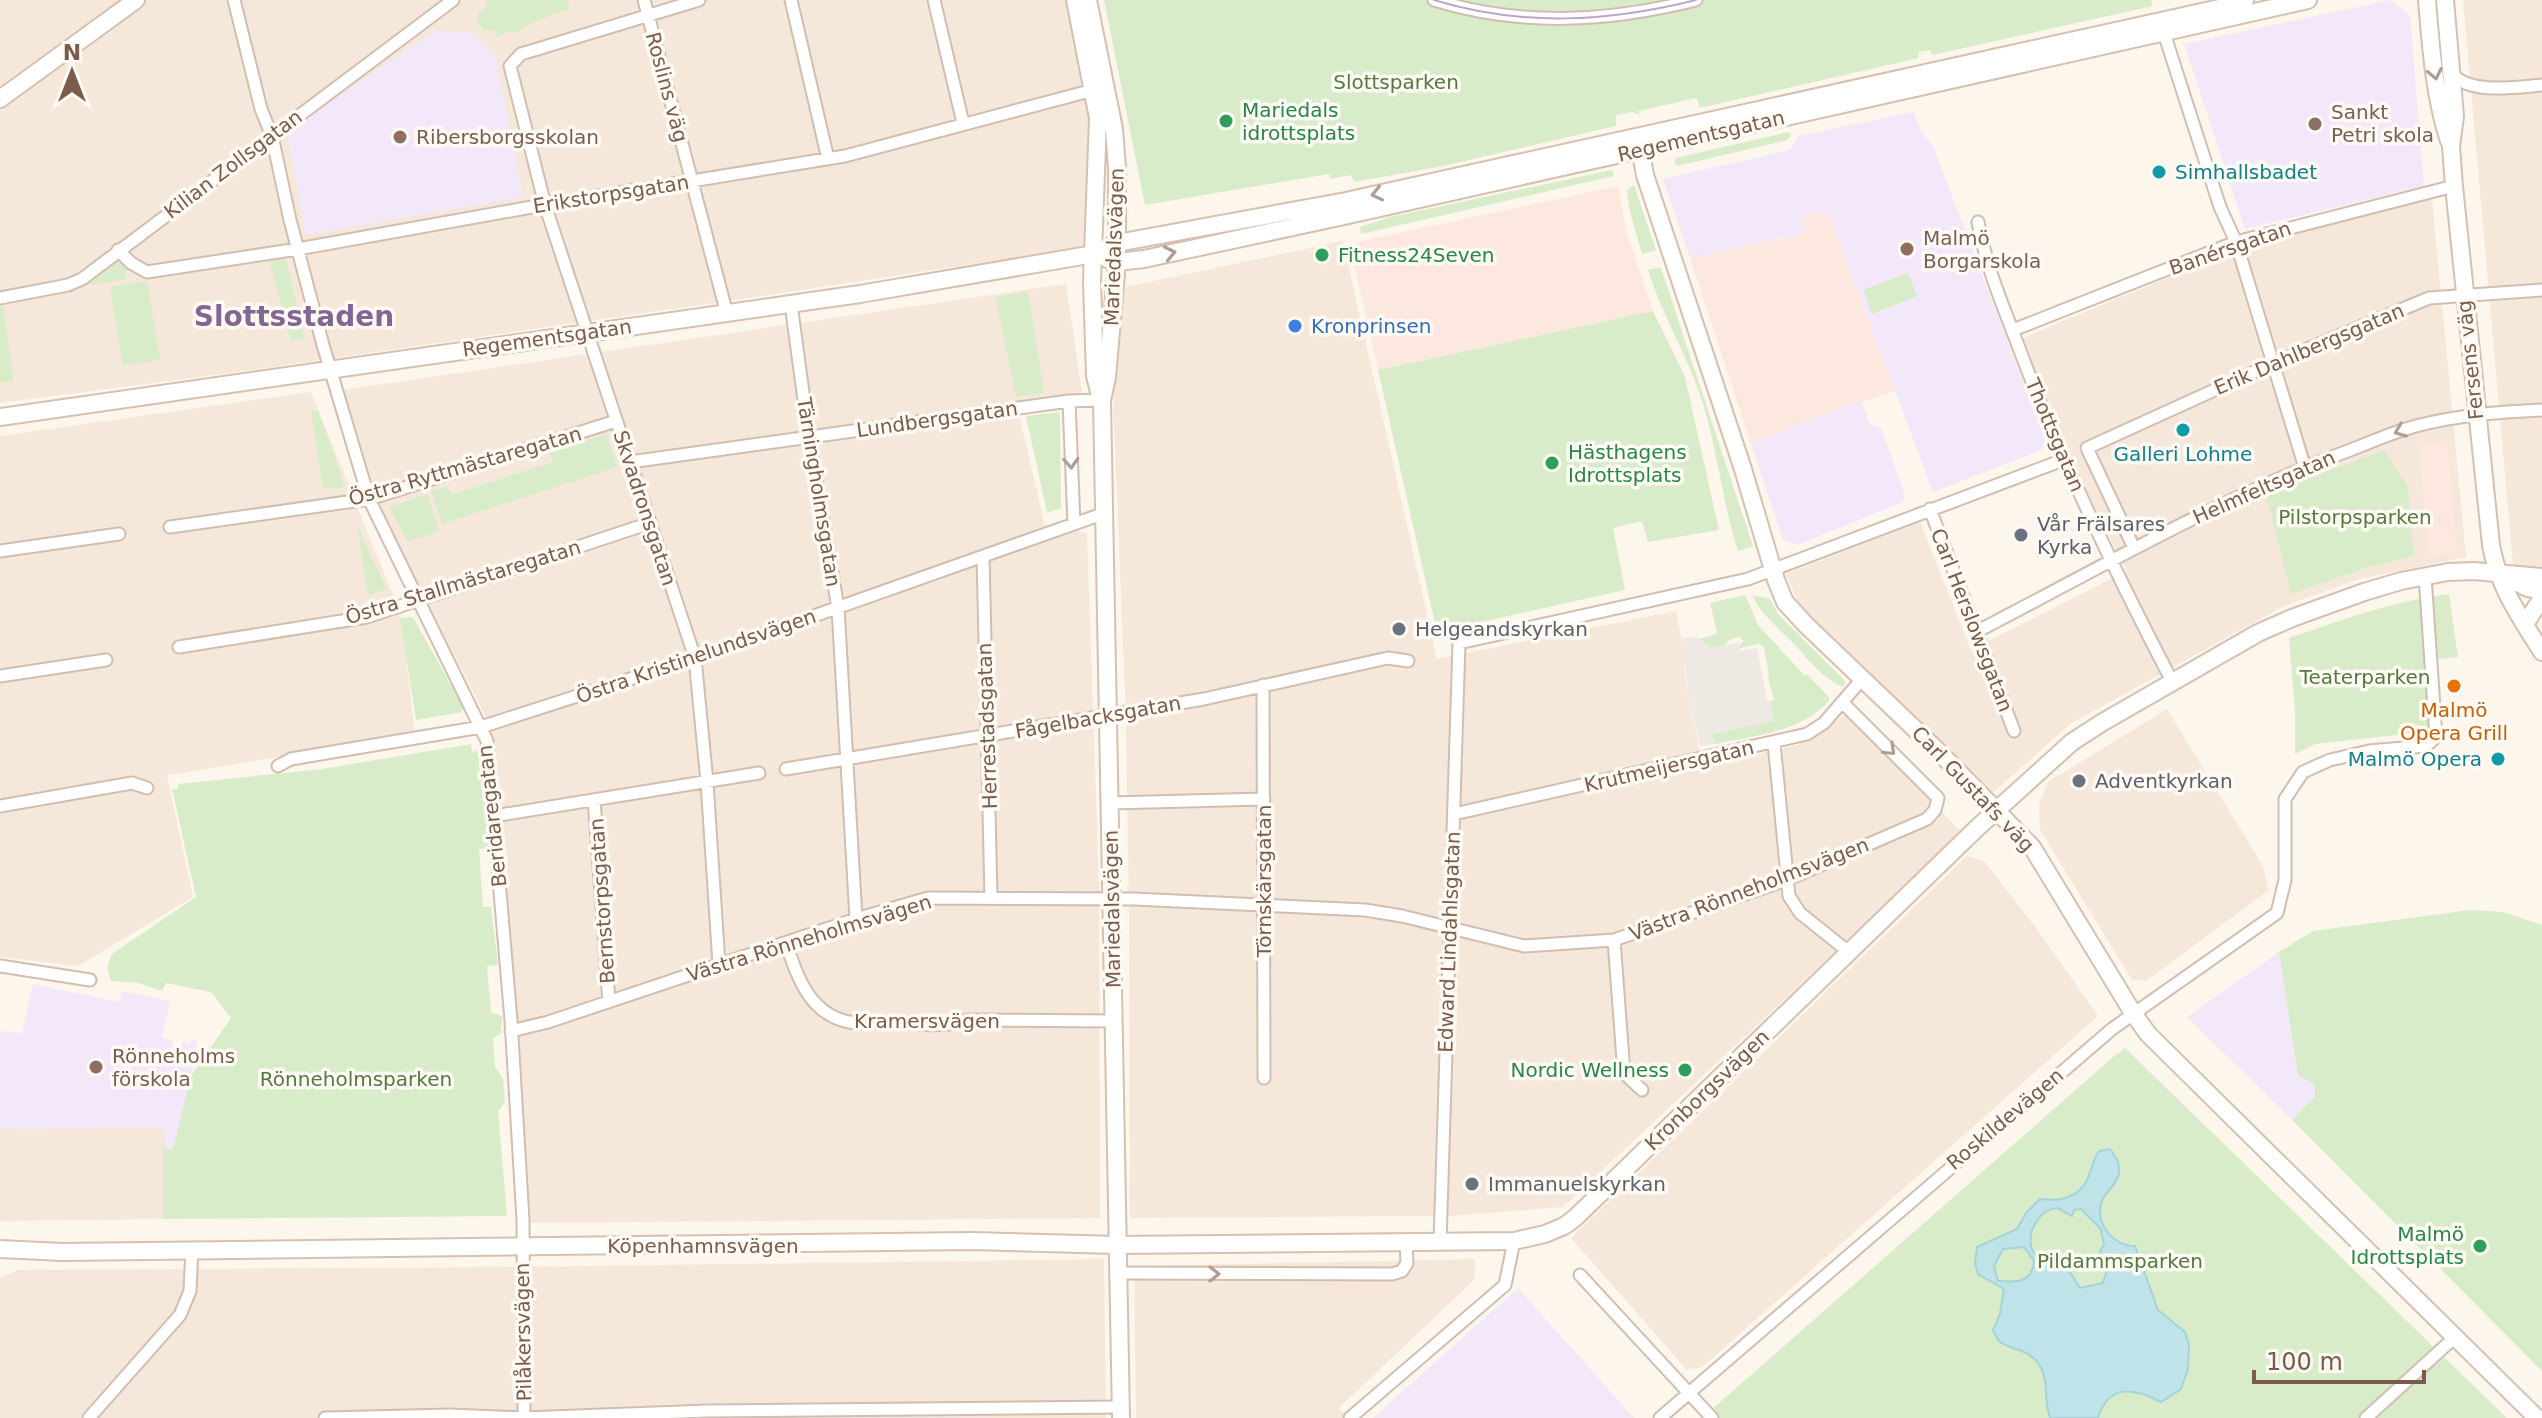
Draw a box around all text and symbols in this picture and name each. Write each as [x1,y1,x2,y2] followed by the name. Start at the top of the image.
[641,29,693,145] street label: Roslins väg
[32,32,112,112] north arrow
[63,40,81,65] text: N
[2426,66,2443,80] one-way arrow
[1333,70,1459,94] park label: Slottsparken
[1242,98,1355,145] place label: Mariedals idrottsplats
[2331,100,2434,147] place label: Sankt Petri skola
[159,104,307,224] street label: Kilian Zollsgatan
[1615,105,1787,167] street label: Regementsgatan
[1217,112,1235,130] marker: Mariedals idrottsplats
[2306,115,2324,133] marker: Sankt Petri skola
[416,125,599,149] place label: Ribersborgsskolan
[391,128,409,146] marker: Ribersborgsskolan
[2175,160,2317,184] place label: Simhallsbadet
[2150,163,2168,181] marker: Simhallsbadet
[1099,167,1129,327] street label: Mariedalsvägen
[531,170,691,218] street label: Erikstorpsgatan
[1371,185,1384,202] one-way arrow
[2166,216,2294,280] street label: Banérsgatan
[1923,226,2041,273] place label: Malmö Borgarskola
[1898,240,1916,258] marker: Malmö Borgarskola
[1338,243,1495,267] place label: Fitness24Seven
[1162,245,1176,262] one-way arrow
[1313,246,1331,264] marker: Fitness24Seven
[2210,298,2408,400] street label: Erik Dahlbergsgatan
[2452,299,2488,421] street label: Fersens väg
[194,300,394,333] district label: Slottsstaden
[461,314,633,362] street label: Regementsgatan
[1311,314,1431,338] place label: Kronprinsen
[1286,317,1304,335] marker: Kronprinsen
[2020,374,2090,495] street label: Thottsgatan
[792,394,846,589] street label: Tärningholmsgatan
[855,396,1019,442] street label: Lundbergsgatan
[346,421,584,511] street label: Östra Ryttmästaregatan
[2174,421,2192,439] marker: Galleri Lohme
[2394,421,2408,438] one-way arrow
[609,427,681,589] street label: Skvadronsgatan
[1568,440,1687,487] place label: Hästhagens Idrottsplats
[2114,442,2252,466] place label: Galleri Lohme
[2189,445,2339,529] street label: Helmfeltsgatan
[1543,454,1561,472] marker: Hästhagens Idrottsplats
[1063,457,1080,470] one-way arrow
[2278,505,2432,529] park label: Pilstorpsparken
[2037,512,2165,559] place label: Vår Frälsares Kyrka
[1926,525,2018,715] street label: Carl Herslowsgatan
[2012,526,2030,544] marker: Vår Frälsares Kyrka
[342,535,584,629] street label: Östra Stallmästaregatan
[573,604,819,708] street label: Östra Kristinelundsvägen
[1415,617,1588,641] place label: Helgeandskyrkan
[1390,620,1408,638] marker: Helgeandskyrkan
[972,642,1002,810] street label: Herrestadsgatan
[2299,665,2430,689] park label: Teaterparken
[2445,677,2463,695] marker: Malmö Opera Grill
[1013,691,1183,743] street label: Fågelbacksgatan
[2400,698,2508,745] place label: Malmö Opera Grill
[1907,721,2039,857] street label: Carl Gustafs väg
[1582,735,1756,797] street label: Krutmeijersgatan
[1881,741,1895,755] one-way arrow
[473,744,511,888] street label: Beridaregatan
[2348,747,2482,771] place label: Malmö Opera
[2489,750,2507,768] marker: Malmö Opera
[2095,769,2233,793] place label: Adventkyrkan
[2070,772,2088,790] marker: Adventkyrkan
[1252,805,1276,958] street label: Törnskärsgatan
[584,817,620,985] street label: Bernstorpsgatan
[1099,830,1125,988] street label: Mariedalsvägen
[1433,831,1465,1053] street label: Edward Lindahlsgatan
[1626,832,1872,946] street label: Västra Rönneholmsvägen
[684,889,934,987] street label: Västra Rönneholmsvägen
[854,1009,1000,1033] street label: Kramersvägen
[1640,1025,1774,1155] street label: Kronborgsvägen
[112,1044,235,1091] place label: Rönneholms förskola
[87,1058,105,1076] marker: Rönneholms förskola
[1510,1058,1669,1082] place label: Nordic Wellness
[1676,1061,1694,1079] marker: Nordic Wellness
[1942,1063,2068,1175] street label: Roskildevägen
[260,1067,452,1091] park label: Rönneholmsparken
[1488,1172,1666,1196] place label: Immanuelskyrkan
[1463,1175,1481,1193] marker: Immanuelskyrkan
[2351,1222,2464,1269] place label: Malmö Idrottsplats
[607,1234,799,1258] street label: Köpenhamnsvägen
[2471,1237,2489,1255] marker: Malmö Idrottsplats
[2037,1249,2203,1273] park label: Pildammsparken
[510,1263,536,1401] street label: Pilåkersvägen
[1208,1265,1221,1283] one-way arrow
[2254,1334,2424,1384] scale bar
[2266,1348,2343,1376] text: 100 m

